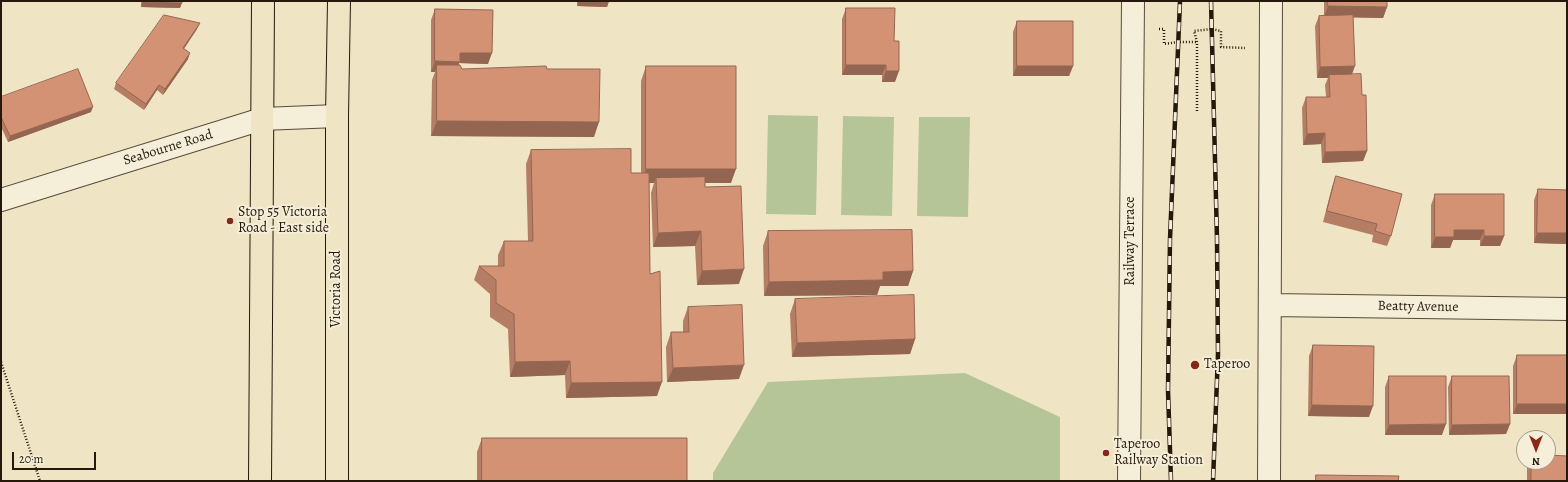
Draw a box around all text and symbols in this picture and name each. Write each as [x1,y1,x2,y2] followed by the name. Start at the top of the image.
[121,126,215,170] street label: Seabourne Road
[1123,196,1139,286] street label: Railway Terrace
[238,205,329,238] place label: Stop 55 Victoria Road - East side
[225,216,235,226] marker: Stop 55 Victoria Road - East side
[329,250,345,328] street label: Victoria Road
[1377,298,1459,316] street label: Beatty Avenue
[1204,357,1250,373] place label: Taperoo
[1189,359,1201,371] marker: Taperoo
[1516,430,1556,470] north arrow
[1114,437,1203,470] place label: Taperoo Railway Station
[14,444,98,470] scale bar
[1101,448,1111,458] marker: Taperoo Railway Station
[19,451,43,467] text: 20 m
[1532,454,1540,469] text: N

